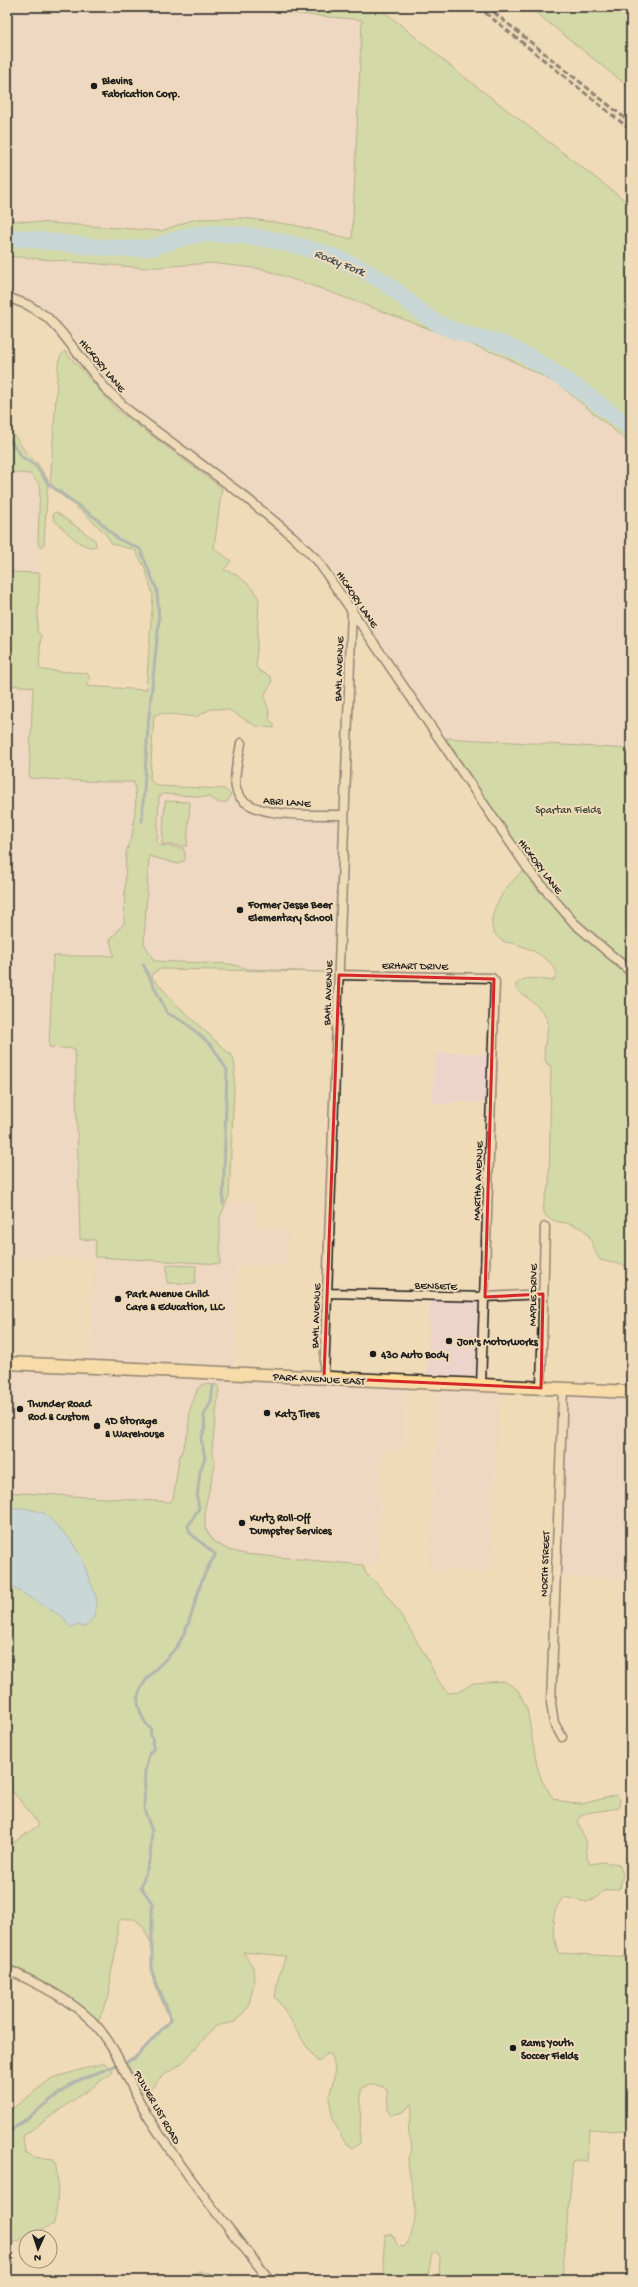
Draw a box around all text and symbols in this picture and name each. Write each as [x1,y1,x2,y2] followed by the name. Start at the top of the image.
[101,76,181,101] place label: Blevins Fabrication Corp.
[89,81,99,91] marker: Blevins Fabrication Corp.
[312,247,368,281] water label: Rocky Fork
[76,337,128,396] street label: HICKORY LANE
[333,570,380,632] street label: HICKORY LANE
[333,635,347,703] street label: BAHL AVENUE
[263,795,312,811] street label: ABRI LANE
[535,805,602,817] park label: Spartan Fields
[515,837,565,898] street label: HICKORY LANE
[247,900,333,925] place label: Former Jesse Beer Elementary School
[235,905,245,915] marker: Former Jesse Beer Elementary School
[322,959,336,1027] street label: BAHL AVENUE
[382,960,449,974] street label: ERHART DRIVE
[472,1140,486,1221] street label: MARTHA AVENUE
[527,1263,541,1326] street label: MAPLE DRIVE
[413,1280,459,1294] street label: BENSETE
[310,1282,324,1350] street label: BAHL AVENUE
[125,1289,225,1314] place label: Park Avenue Child Care & Education, LLC
[113,1294,123,1304] marker: Park Avenue Child Care & Education, LLC
[444,1336,454,1346] marker: Jon's Motorworks
[456,1336,539,1349] place label: Jon's Motorworks
[368,1349,378,1359] marker: 430 Auto Body
[380,1349,449,1362] place label: 430 Auto Body
[272,1372,366,1388] street label: PARK AVENUE EAST
[27,1399,93,1424] place label: Thunder Road Rod & Custom
[15,1404,25,1414] marker: Thunder Road Rod & Custom
[262,1408,272,1418] marker: Katz Tires
[274,1408,320,1421] place label: Katz Tires
[104,1415,166,1441] place label: 4D Storage & Warehouse
[92,1421,102,1431] marker: 4D Storage & Warehouse
[249,1512,333,1538] place label: Kurtz Roll-Off Dumpster Services
[237,1518,247,1528] marker: Kurtz Roll-Off Dumpster Services
[539,1530,553,1597] street label: NORTH STREET
[520,2037,579,2063] place label: Rams Youth Soccer Fields
[508,2043,518,2053] marker: Rams Youth Soccer Fields
[130,2068,182,2147] street label: PULVER LIST ROAD
[18,2229,58,2269] north arrow
[34,2251,41,2263] text: N

